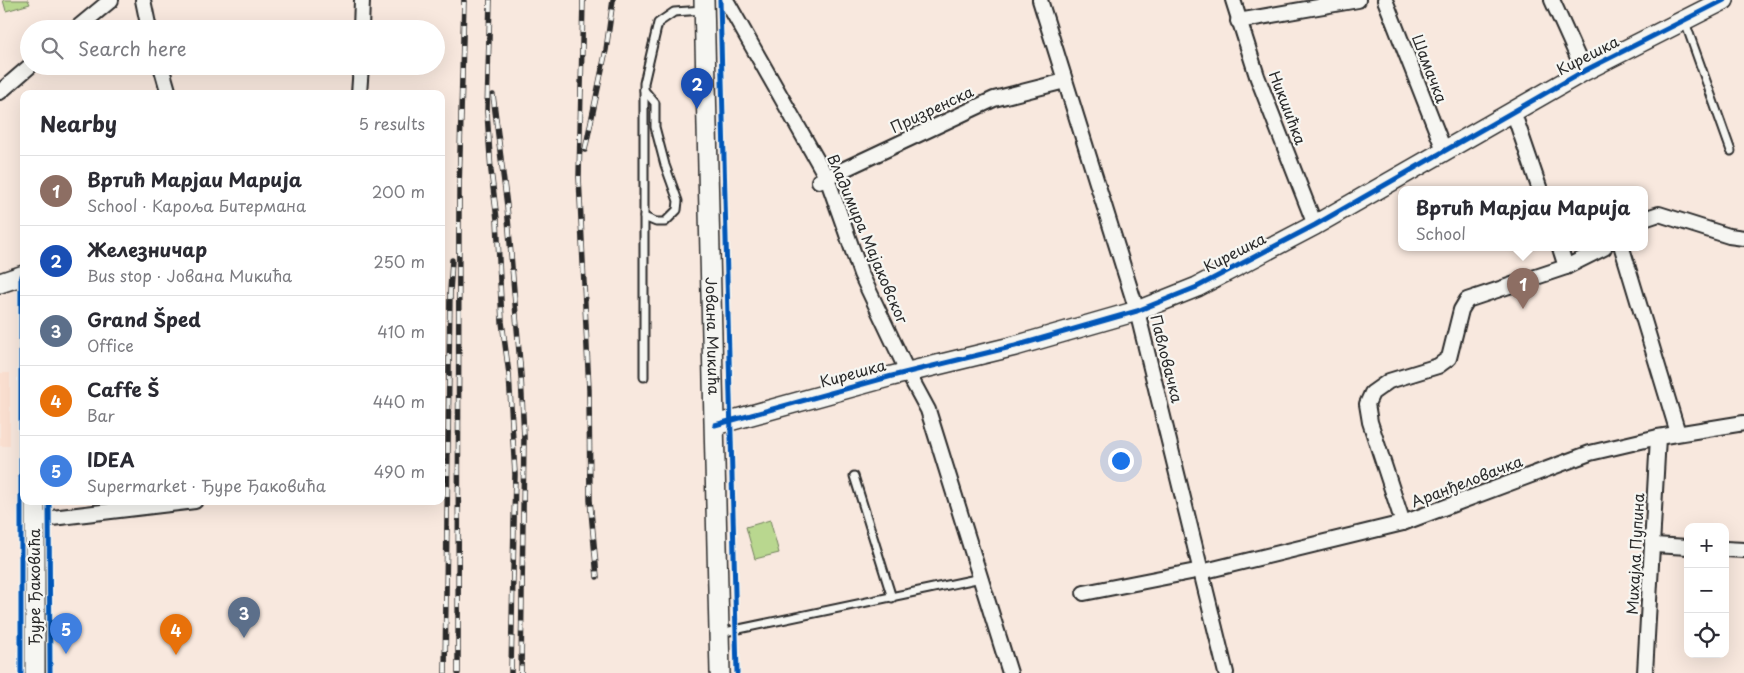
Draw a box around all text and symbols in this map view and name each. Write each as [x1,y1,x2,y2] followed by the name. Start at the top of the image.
[20,20,445,75] search box
[1552,29,1623,80] street label: Кирешка
[1407,31,1454,107] street label: Шамачка
[38,34,66,62] icon: search
[78,34,187,62] text: Search here
[1264,67,1313,148] street label: Никшићка
[681,68,713,109] pin: 2
[886,79,977,138] street label: Призренска
[40,107,117,139] text: Nearby
[358,111,425,135] text: 5 results
[822,150,915,327] street label: Владимира Мајаковског
[87,165,302,193] text: Вртић Марјаи Марија
[52,179,60,203] text: 1
[372,179,425,203] text: 200 m
[1398,186,1648,251] popup
[87,193,306,217] text: School · Кароља Битермана
[1416,193,1630,221] text: Вртић Марјаи Марија
[1416,221,1466,245] text: School
[1199,226,1270,277] street label: Кирешка
[87,235,207,263] text: Железничар
[50,249,62,273] text: 2
[374,249,425,273] text: 250 m
[87,263,292,287] text: Bus stop · Јована Микића
[1507,268,1539,309] pin: 1
[701,277,726,396] street label: Јована Микића
[87,305,201,333] text: Grand Šped
[1145,312,1190,406] street label: Павловачка
[51,319,61,343] text: 3
[377,319,425,343] text: 410 m
[87,333,134,357] text: Office
[817,353,889,392] street label: Кирешка
[87,375,160,403] text: Caffe Š
[51,389,61,413] text: 4
[373,389,425,413] text: 440 m
[87,403,115,427] text: Bar
[87,445,134,473] text: IDEA
[1108,448,1134,474] your location
[1407,449,1526,512] street label: Аранђеловачка
[51,459,61,483] text: 5
[374,459,425,483] text: 490 m
[87,473,326,497] text: Supermarket · Ђуре Ђаковића
[1620,492,1649,615] street label: Михајла Пупина
[1684,523,1729,658] map controls
[1684,523,1729,568] button: +
[22,528,45,645] street label: Ђуре Ђаковића
[1684,568,1729,613] button: −
[228,597,260,638] pin: 3
[50,613,82,654] pin: 5
[1684,613,1729,658] button: locate
[160,614,192,655] pin: 4

